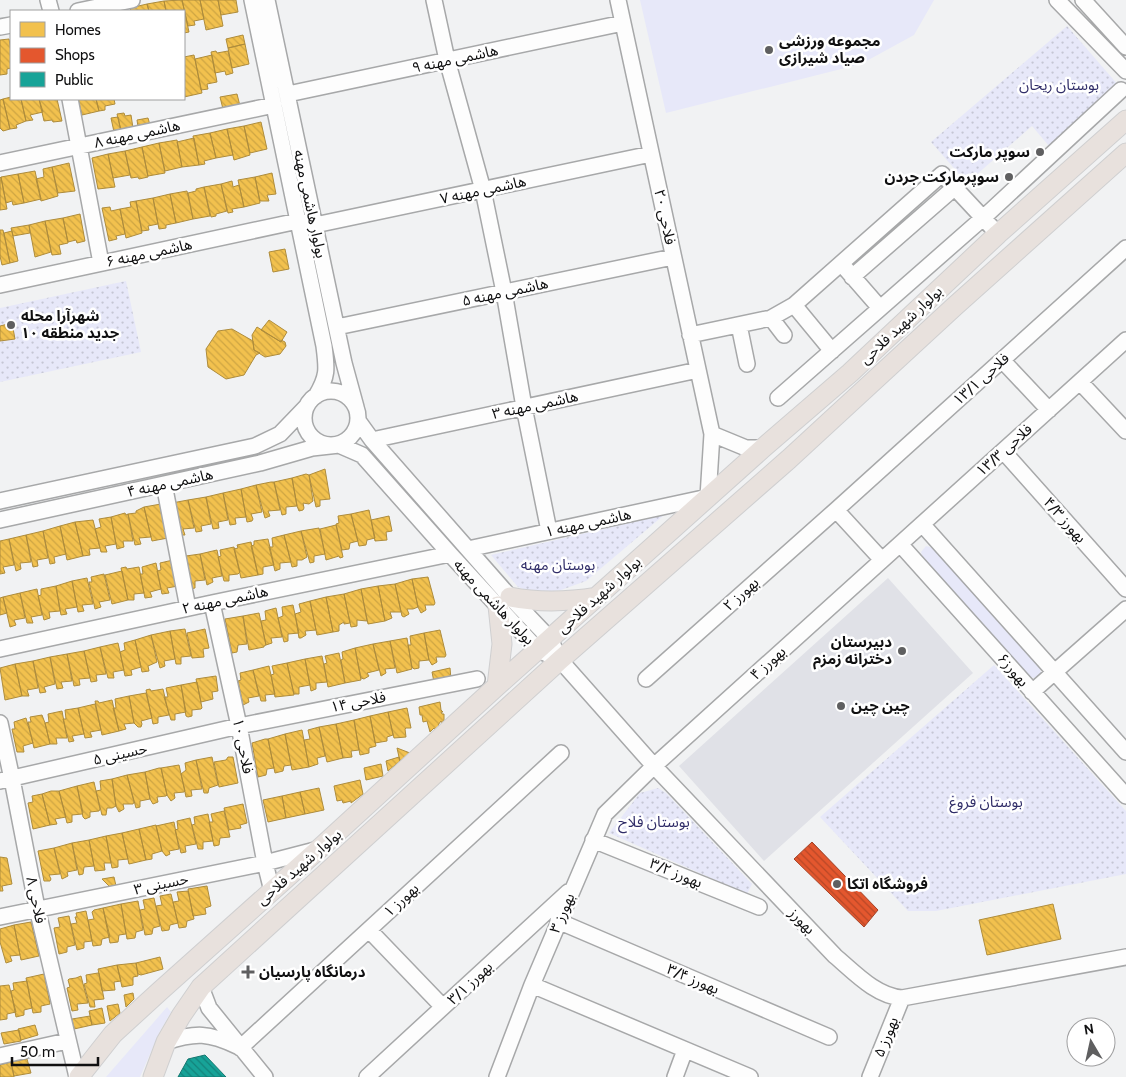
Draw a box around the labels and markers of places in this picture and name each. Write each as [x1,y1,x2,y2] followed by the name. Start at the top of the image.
[779,32,880,67] place label: مجموعه ورزشی صیاد شیرازی
[763,44,775,56] marker: مجموعه ورزشی صیاد شیرازی
[949,143,1030,162] place label: سوپر مارکت
[1034,146,1046,158] marker: سوپر مارکت
[884,168,999,187] place label: سوپرمارکت جردن
[1003,171,1015,183] marker: سوپرمارکت جردن
[21,307,120,342] place label: شهرآرا محله جدید منطقه ۱۰
[5,319,17,331] marker: شهرآرا محله جدید منطقه ۱۰
[813,633,892,670] place label: دبیرستان دخترانه زمزم
[896,645,908,657] marker: دبیرستان دخترانه زمزم
[851,697,910,716] place label: چین چین
[835,700,847,712] marker: چین چین
[847,875,928,893] place label: فروشگاه اتکا
[831,878,843,890] marker: فروشگاه اتکا
[259,963,366,982] place label: درمانگاه پارسیان
[241,965,255,979] marker: درمانگاه پارسیان

